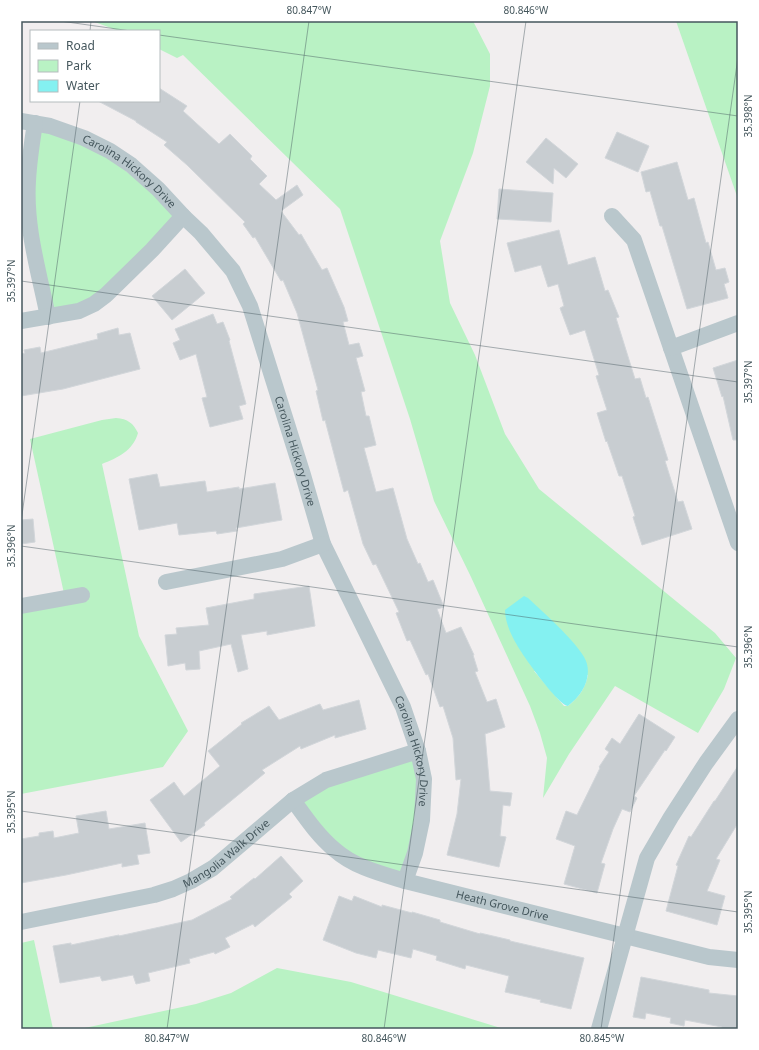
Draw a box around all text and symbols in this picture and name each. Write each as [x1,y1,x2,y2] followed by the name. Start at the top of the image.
[287,3,332,17] text: 80.847°W
[504,3,549,17] text: 80.846°W
[30,30,160,102] legend
[66,37,95,54] text: Road
[66,57,92,74] text: Park
[66,77,100,94] text: Water
[741,94,755,138] text: 35.398°N
[80,130,180,211] street label: Carolina Hickory Drive
[4,259,18,303] text: 35.397°N
[741,360,755,404] text: 35.397°N
[272,394,320,508] street label: Carolina Hickory Drive
[4,524,18,568] text: 35.396°N
[741,625,755,669] text: 35.396°N
[391,693,432,807] street label: Carolina Hickory Drive
[4,790,18,834] text: 35.395°N
[180,815,273,891] street label: Mangolia Walk Drive
[455,886,550,924] street label: Heath Grove Drive
[741,890,755,934] text: 35.395°N
[145,1031,190,1045] text: 80.847°W
[362,1031,407,1045] text: 80.846°W
[580,1031,625,1045] text: 80.845°W

